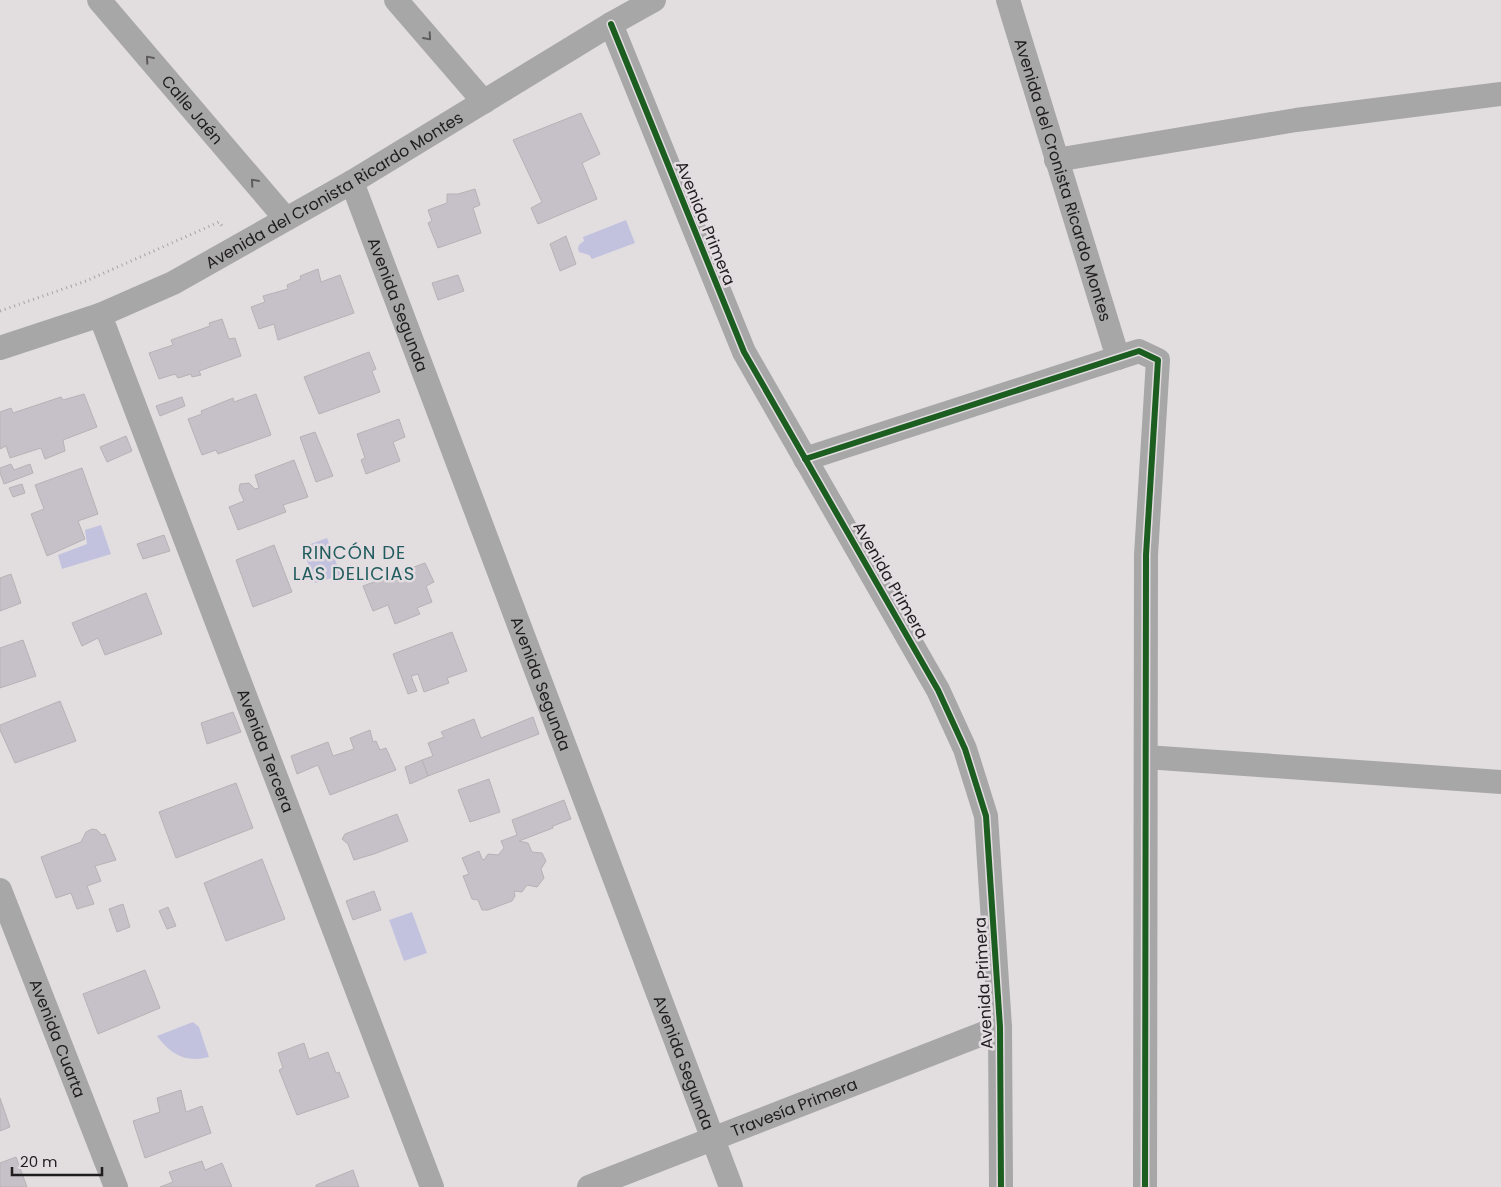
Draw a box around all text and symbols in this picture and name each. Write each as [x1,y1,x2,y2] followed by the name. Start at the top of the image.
[422,31,431,40] one-way arrow
[1008,36,1117,324] street label: Avenida del Cronista Ricardo Montes
[145,55,154,64] one-way arrow
[156,70,228,150] street label: Calle Jaén
[201,106,467,274] street label: Avenida del Cronista Ricardo Montes
[670,158,741,289] street label: Avenida Primera
[252,179,260,188] one-way arrow
[362,234,434,375] street label: Avenida Segunda
[848,517,934,643] street label: Avenida Primera
[293,540,415,586] district label: RINCÓN DE LAS DELICIAS
[505,613,577,754] street label: Avenida Segunda
[231,685,299,816] street label: Avenida Tercera
[969,916,998,1050] street label: Avenida Primera
[24,975,91,1101] street label: Avenida Cuarta
[648,992,719,1133] street label: Avenida Segunda
[728,1073,861,1143] street label: Travesía Primera
[12,1144,102,1176] scale bar
[20,1151,58,1172] text: 20 m

